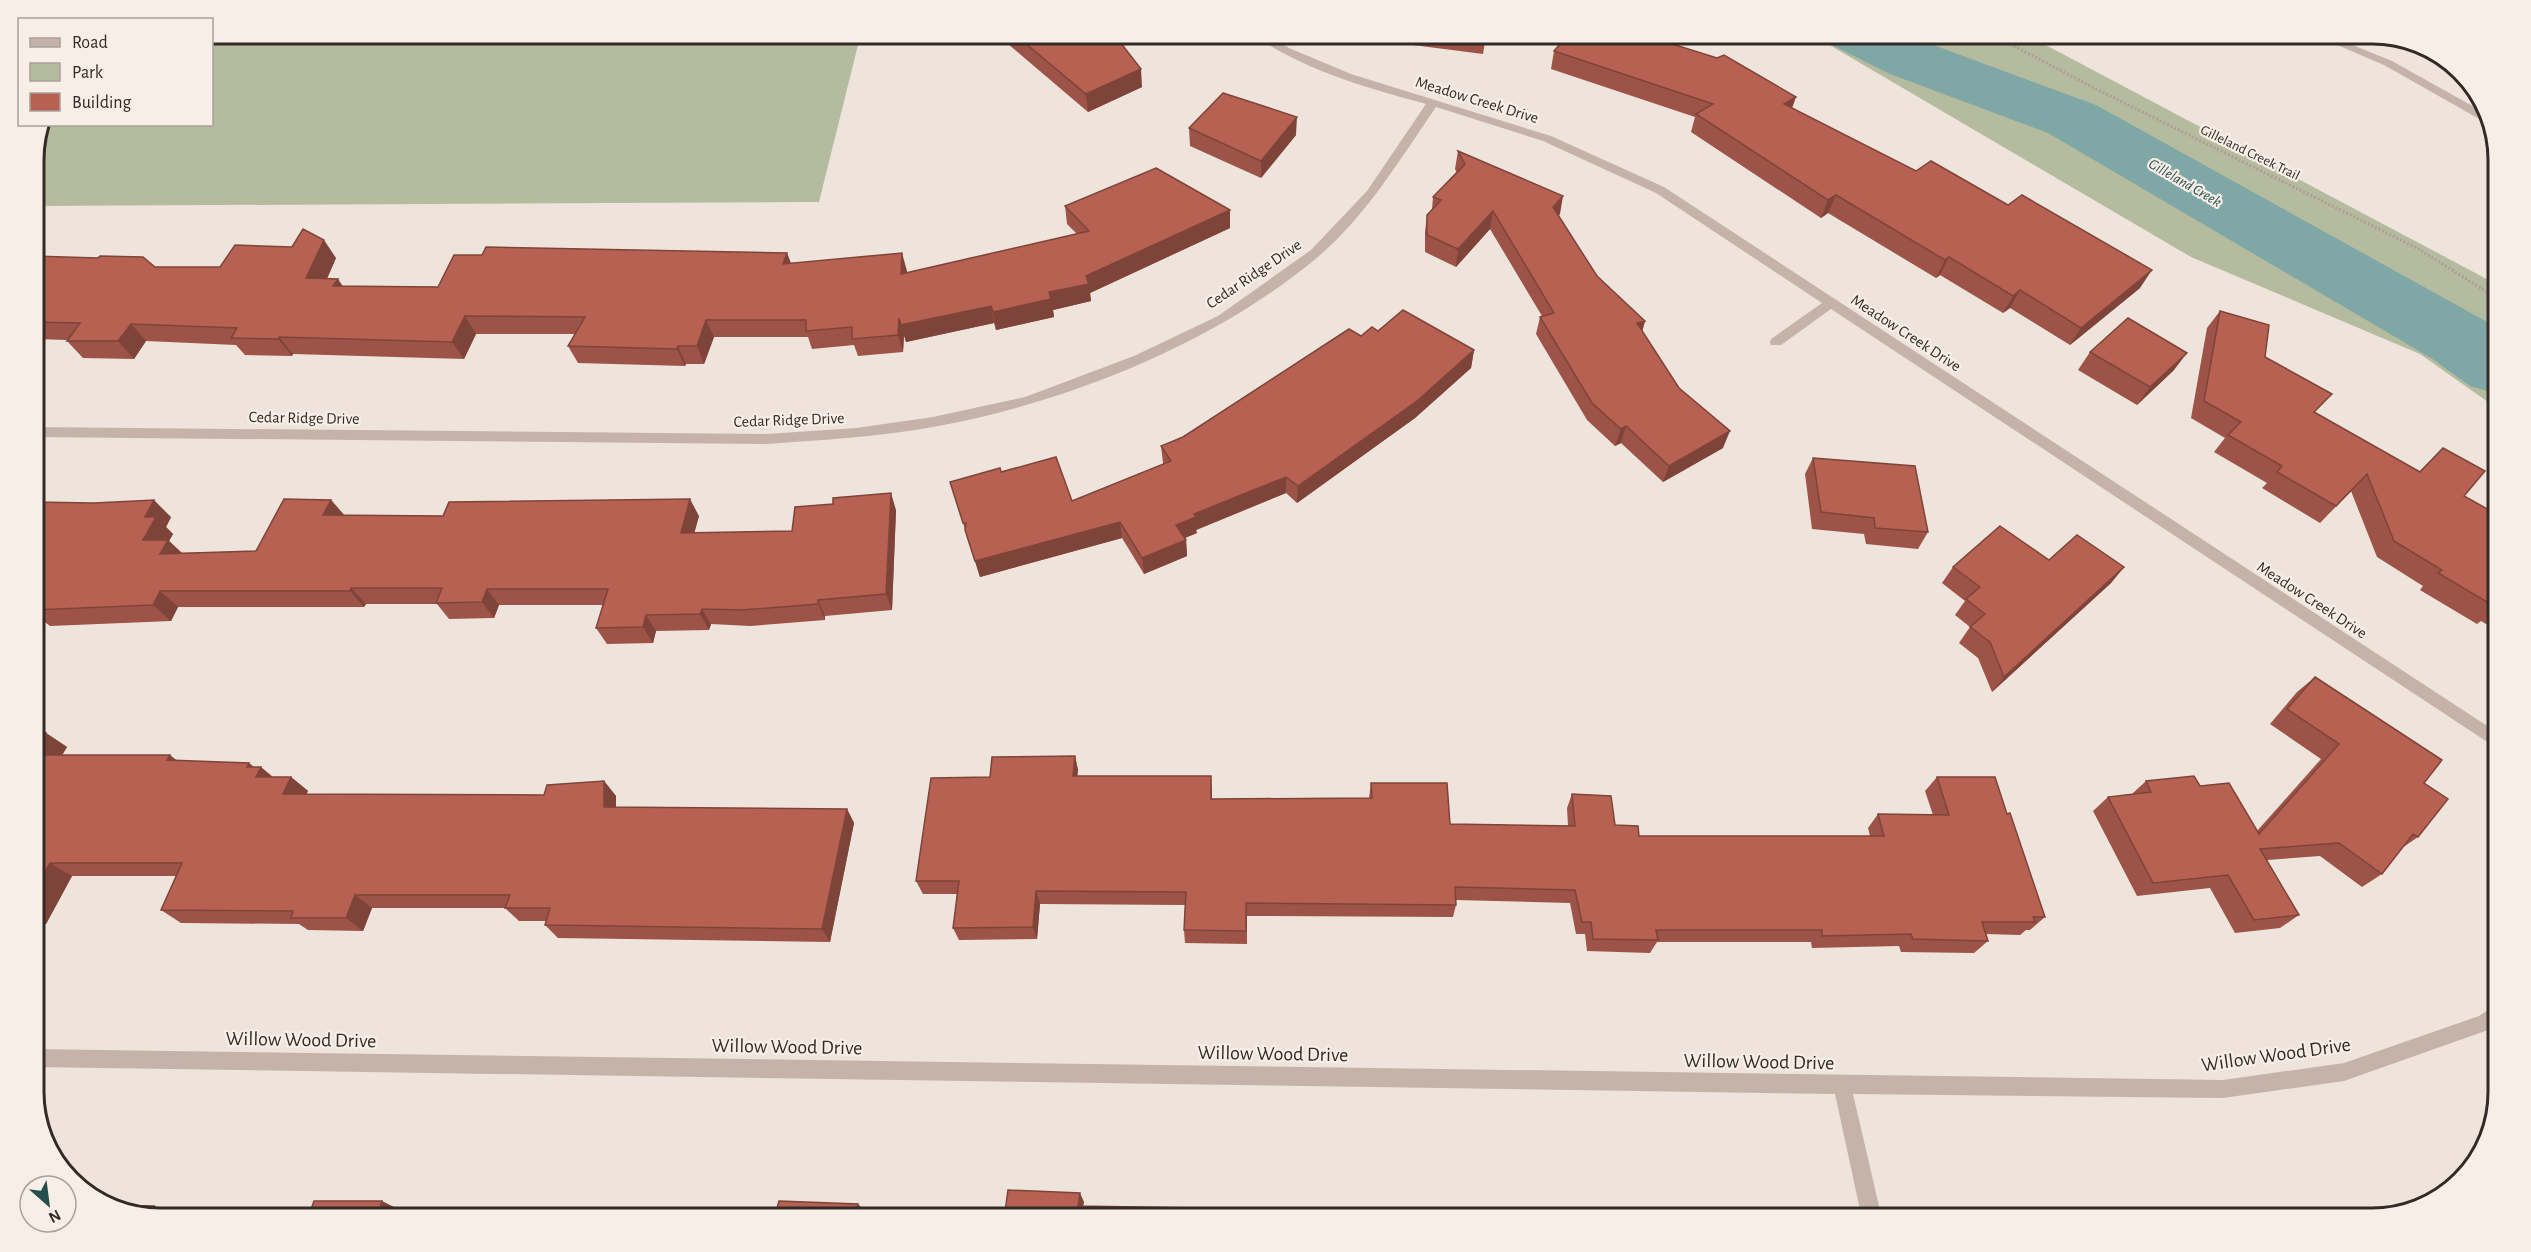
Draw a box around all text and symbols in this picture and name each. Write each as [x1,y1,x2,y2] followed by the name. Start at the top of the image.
[18,18,213,126] legend
[72,34,108,52] text: Road
[72,64,104,82] text: Park
[1414,74,1540,126] street label: Meadow Creek Drive
[72,94,132,112] text: Building
[2198,123,2302,183] street label: Gilleland Creek Trail
[2146,156,2224,210] water label: Gilleland Creek
[1204,236,1304,312] street label: Cedar Ridge Drive
[1848,292,1964,374] street label: Meadow Creek Drive
[248,409,360,427] street label: Cedar Ridge Drive
[733,410,845,430] street label: Cedar Ridge Drive
[2254,559,2370,641] street label: Meadow Creek Drive
[225,1029,377,1051] street label: Willow Wood Drive
[2200,1035,2352,1075] street label: Willow Wood Drive
[711,1036,863,1058] street label: Willow Wood Drive
[1197,1043,1349,1065] street label: Willow Wood Drive
[1683,1051,1835,1073] street label: Willow Wood Drive
[18,1174,78,1234] north arrow
[46,1207,63,1226] text: N

